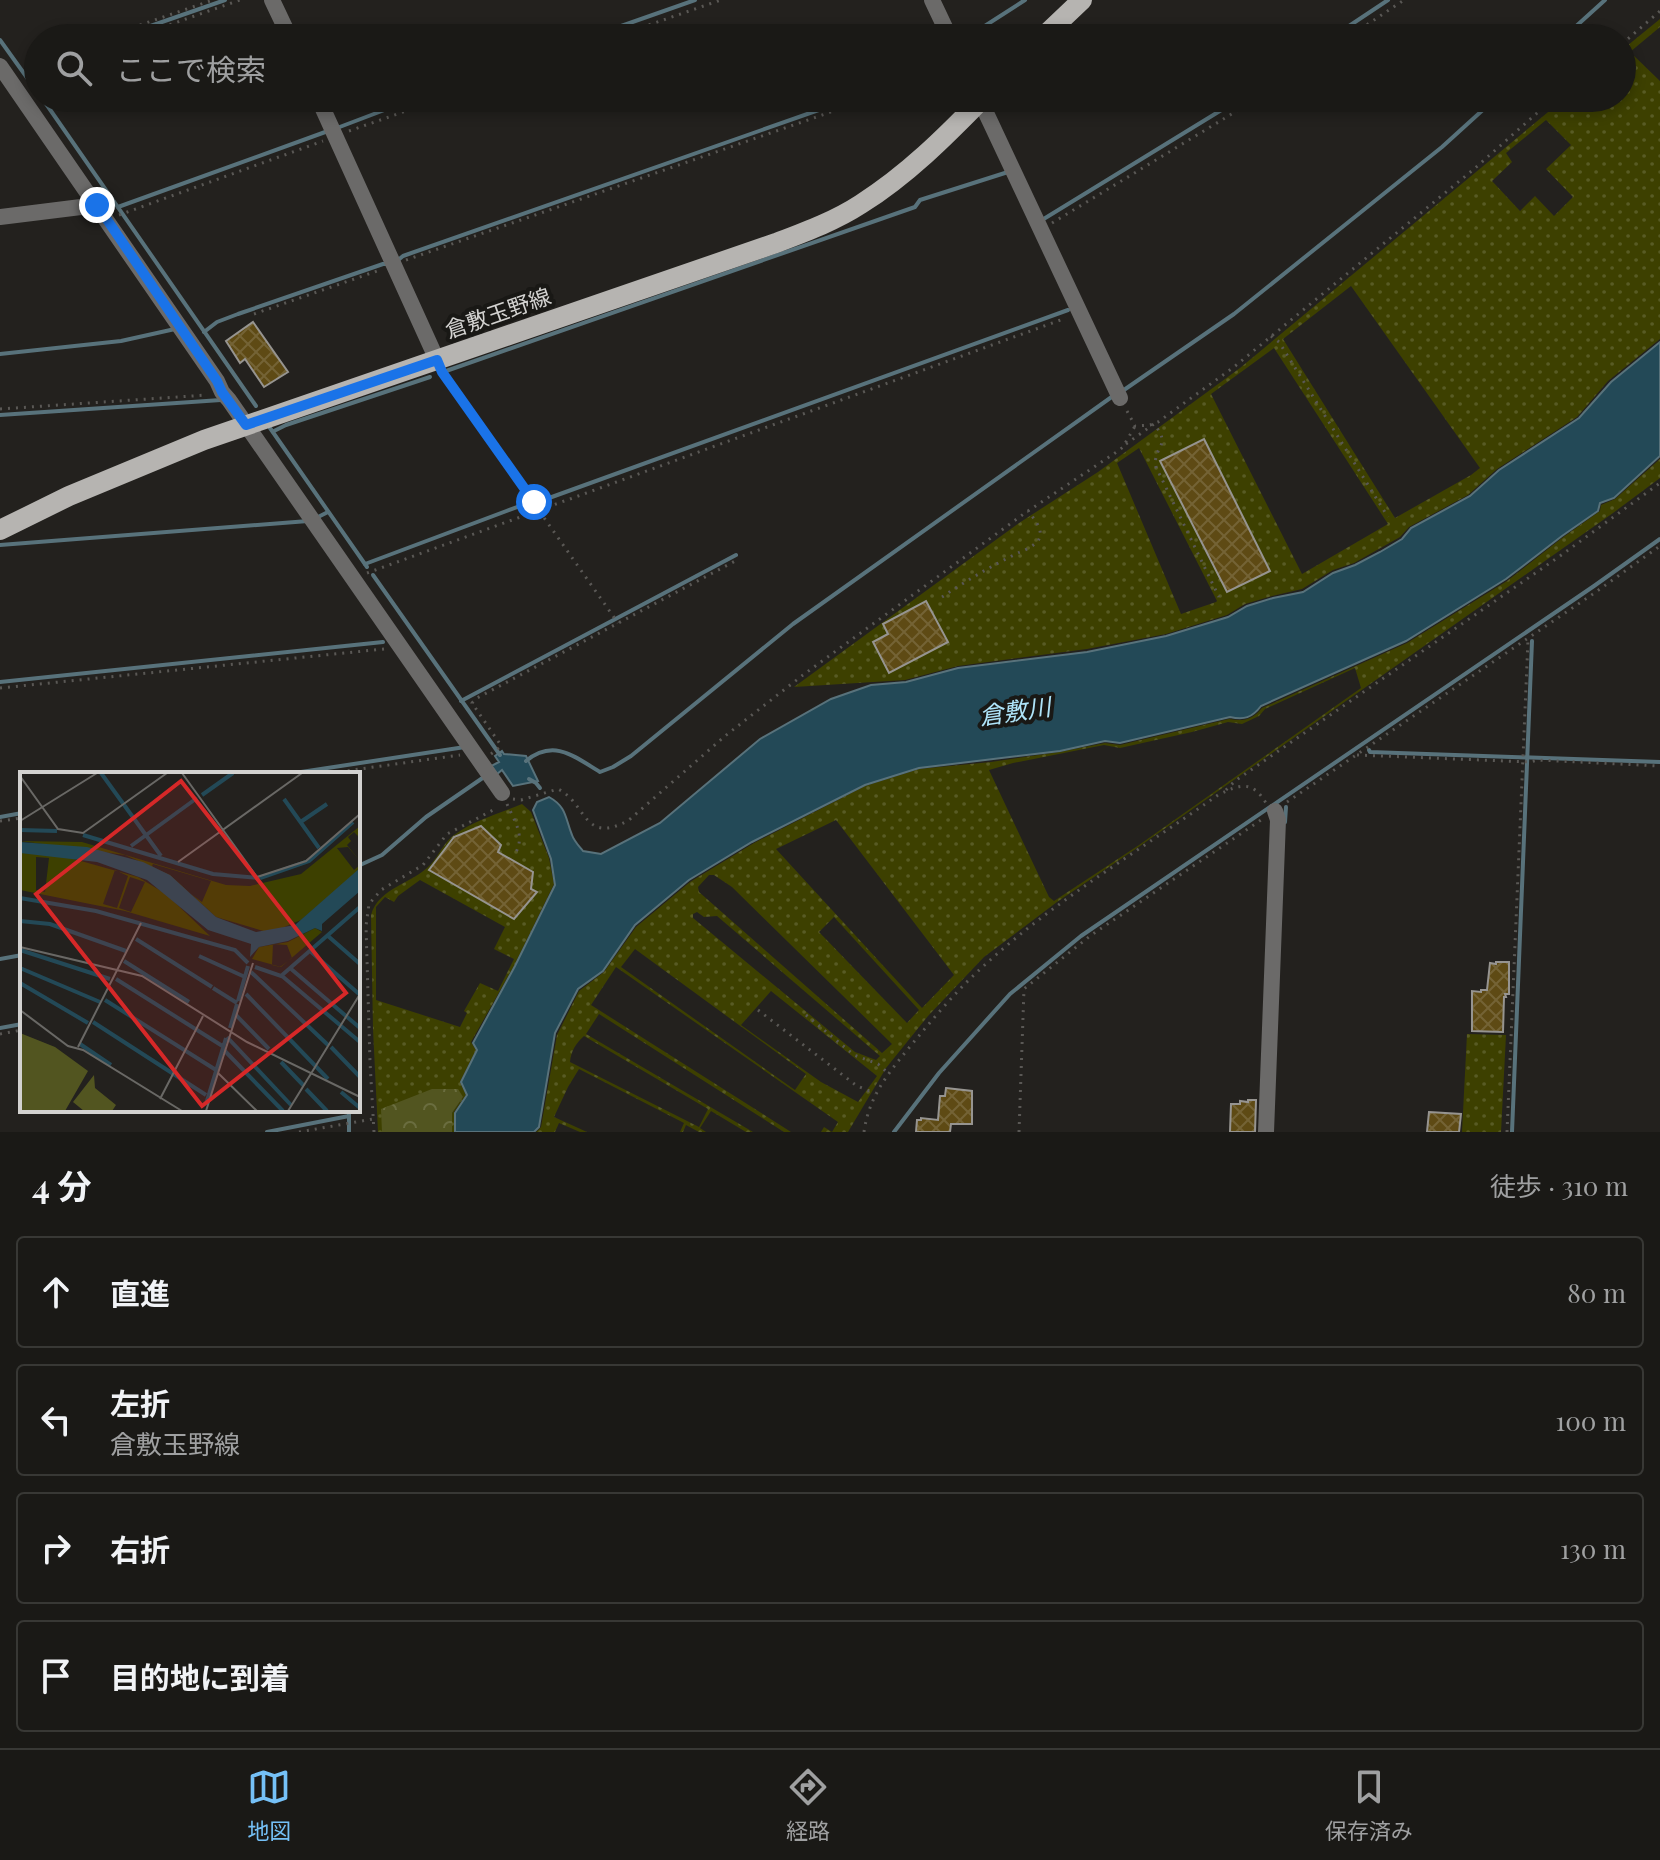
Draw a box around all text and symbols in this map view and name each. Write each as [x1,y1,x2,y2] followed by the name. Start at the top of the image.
[24,24,1636,112] search box
[52,46,96,90] icon: search
[116,49,266,89] text: ここで検索
[79,187,115,223] route end
[441,280,555,344] street label: 倉敷玉野線
[516,484,552,520] route start
[977,689,1056,731] water label: 倉敷川
[20,772,360,1112] inset map
[32,1162,92,1208] text: 4 分
[1490,1168,1628,1203] text: 徒歩 · 310 m
[34,1270,78,1314] icon: ahead
[110,1273,170,1313] text: 直進
[1567,1275,1626,1310] text: 80 m
[110,1383,170,1423] text: 左折
[34,1398,78,1442] icon: left
[1556,1403,1626,1438] text: 100 m
[110,1426,240,1461] text: 倉敷玉野線
[34,1526,78,1570] icon: right
[110,1529,170,1569] text: 右折
[1560,1531,1626,1566] text: 130 m
[34,1654,78,1698] icon: arrive
[110,1657,290,1697] text: 目的地に到着
[247,1765,291,1845] tab: 地図
[786,1765,830,1845] tab: 経路
[1325,1765,1413,1845] tab: 保存済み

